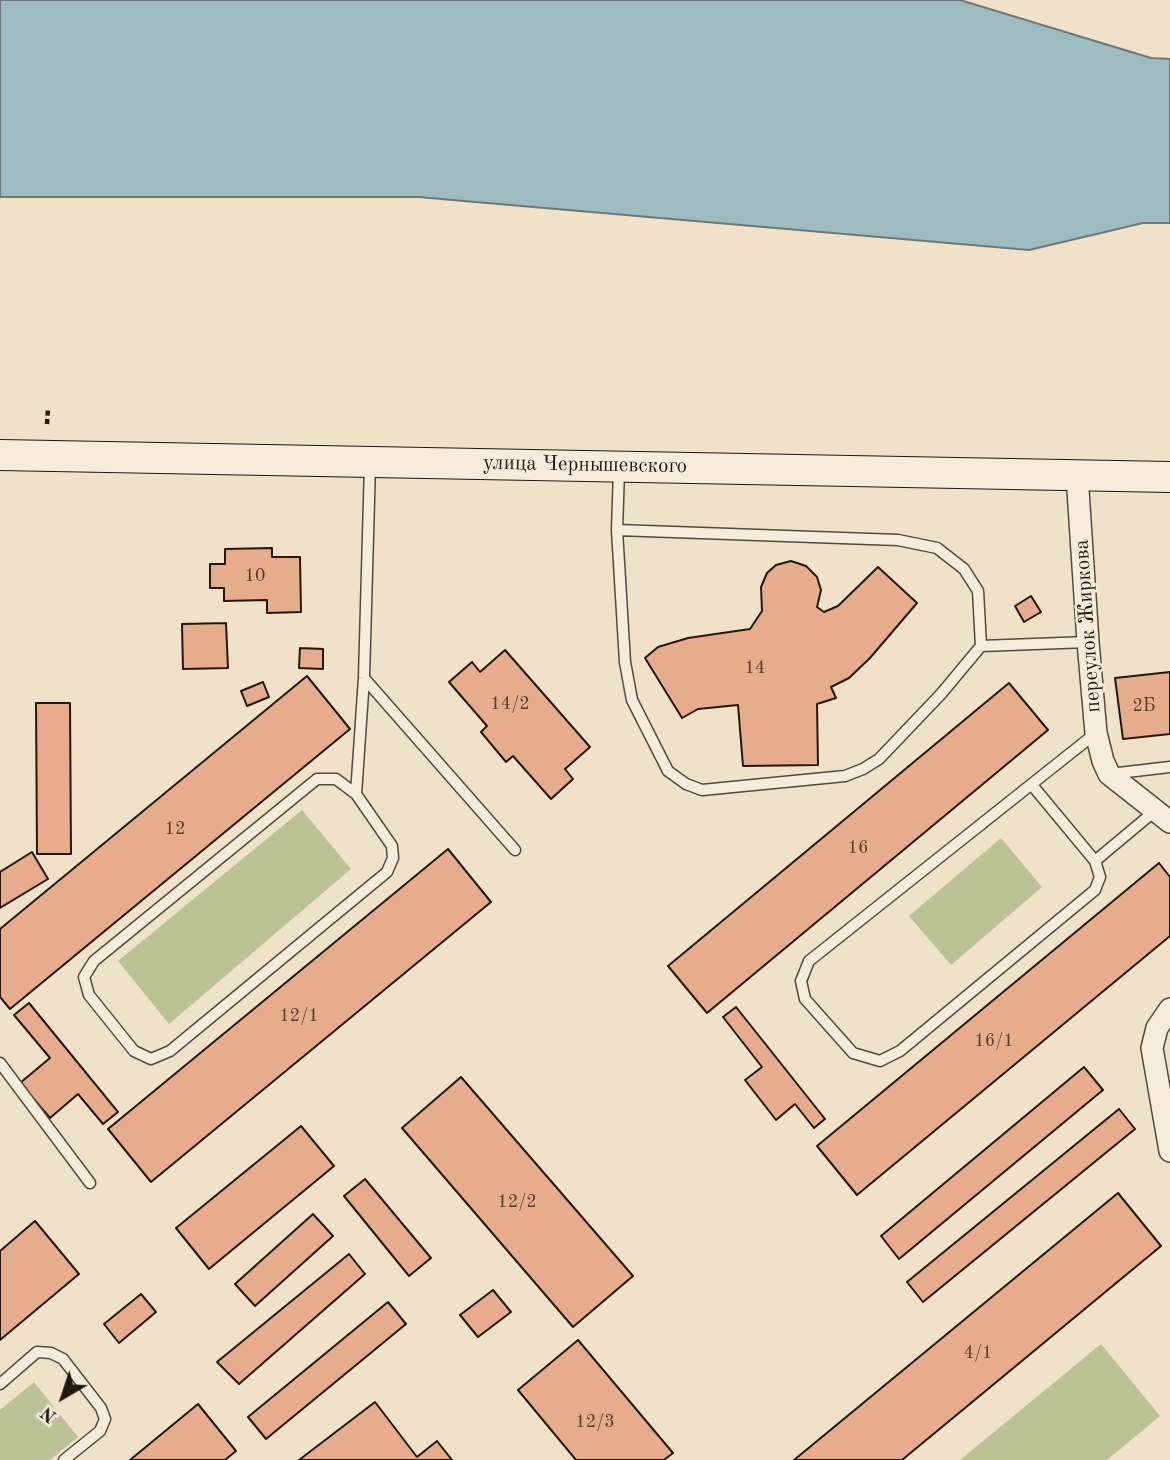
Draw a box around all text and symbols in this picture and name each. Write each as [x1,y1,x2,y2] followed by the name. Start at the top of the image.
[483,451,687,479] street label: улица Чернышевского
[1069,538,1107,714] street label: переулок Жиркова
[245,565,265,587] house number: 10
[745,657,765,679] house number: 14
[490,693,530,715] house number: 14/2
[1132,695,1156,717] house number: 2Б
[165,818,185,840] house number: 12
[848,837,868,859] house number: 16
[279,1005,319,1027] house number: 12/1
[974,1030,1014,1052] house number: 16/1
[497,1191,537,1213] house number: 12/2
[964,1342,992,1364] house number: 4/1
[28,1362,98,1432] north arrow
[38,1402,61,1426] text: N
[575,1411,615,1433] house number: 12/3

